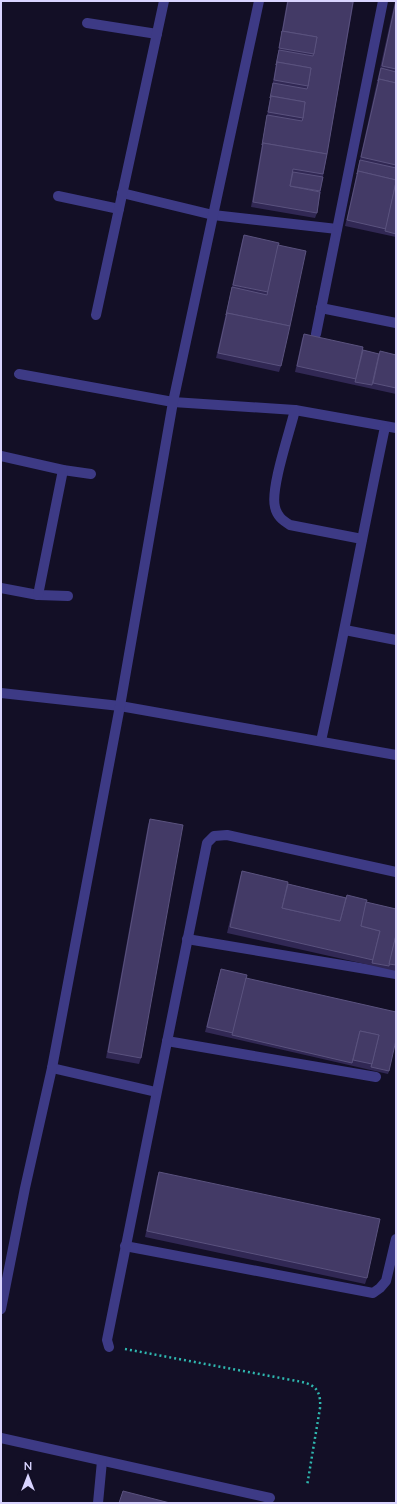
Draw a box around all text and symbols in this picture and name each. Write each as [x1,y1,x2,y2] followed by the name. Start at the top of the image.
[8,1456,48,1496] north arrow
[24,1459,32,1472] text: N

